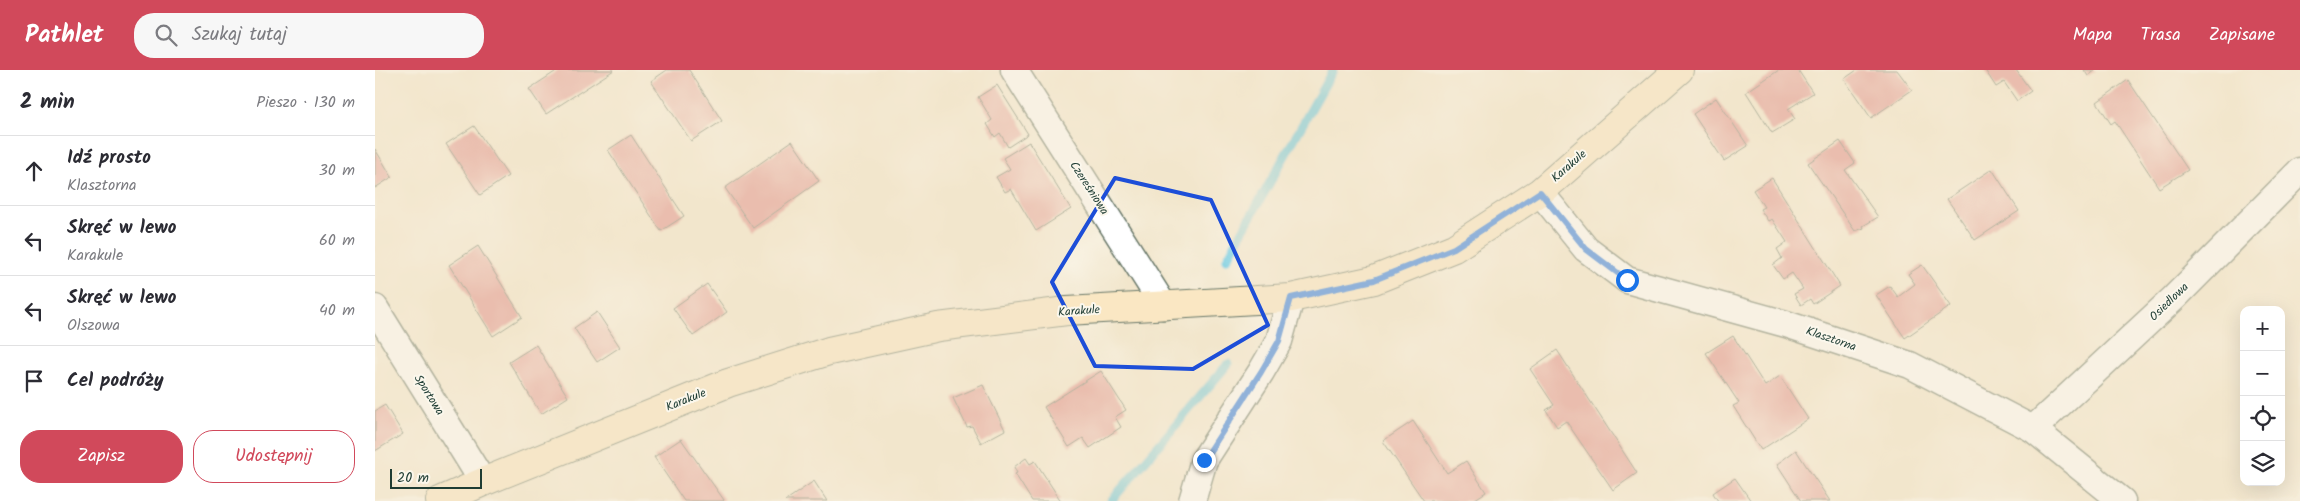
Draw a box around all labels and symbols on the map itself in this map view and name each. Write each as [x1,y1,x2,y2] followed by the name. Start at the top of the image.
[1547,145,1592,187] street label: Karakule
[1064,157,1114,219] street label: Czereśniowa
[1616,269,1639,292] route start
[2145,278,2193,326] street label: Osiedlowa
[1057,300,1101,322] street label: Karakule
[1803,322,1859,357] street label: Klasztorna
[409,371,449,420] street label: Sportowa
[663,383,710,417] street label: Karakule
[1193,449,1216,472] route end
[390,466,483,489] scale bar

